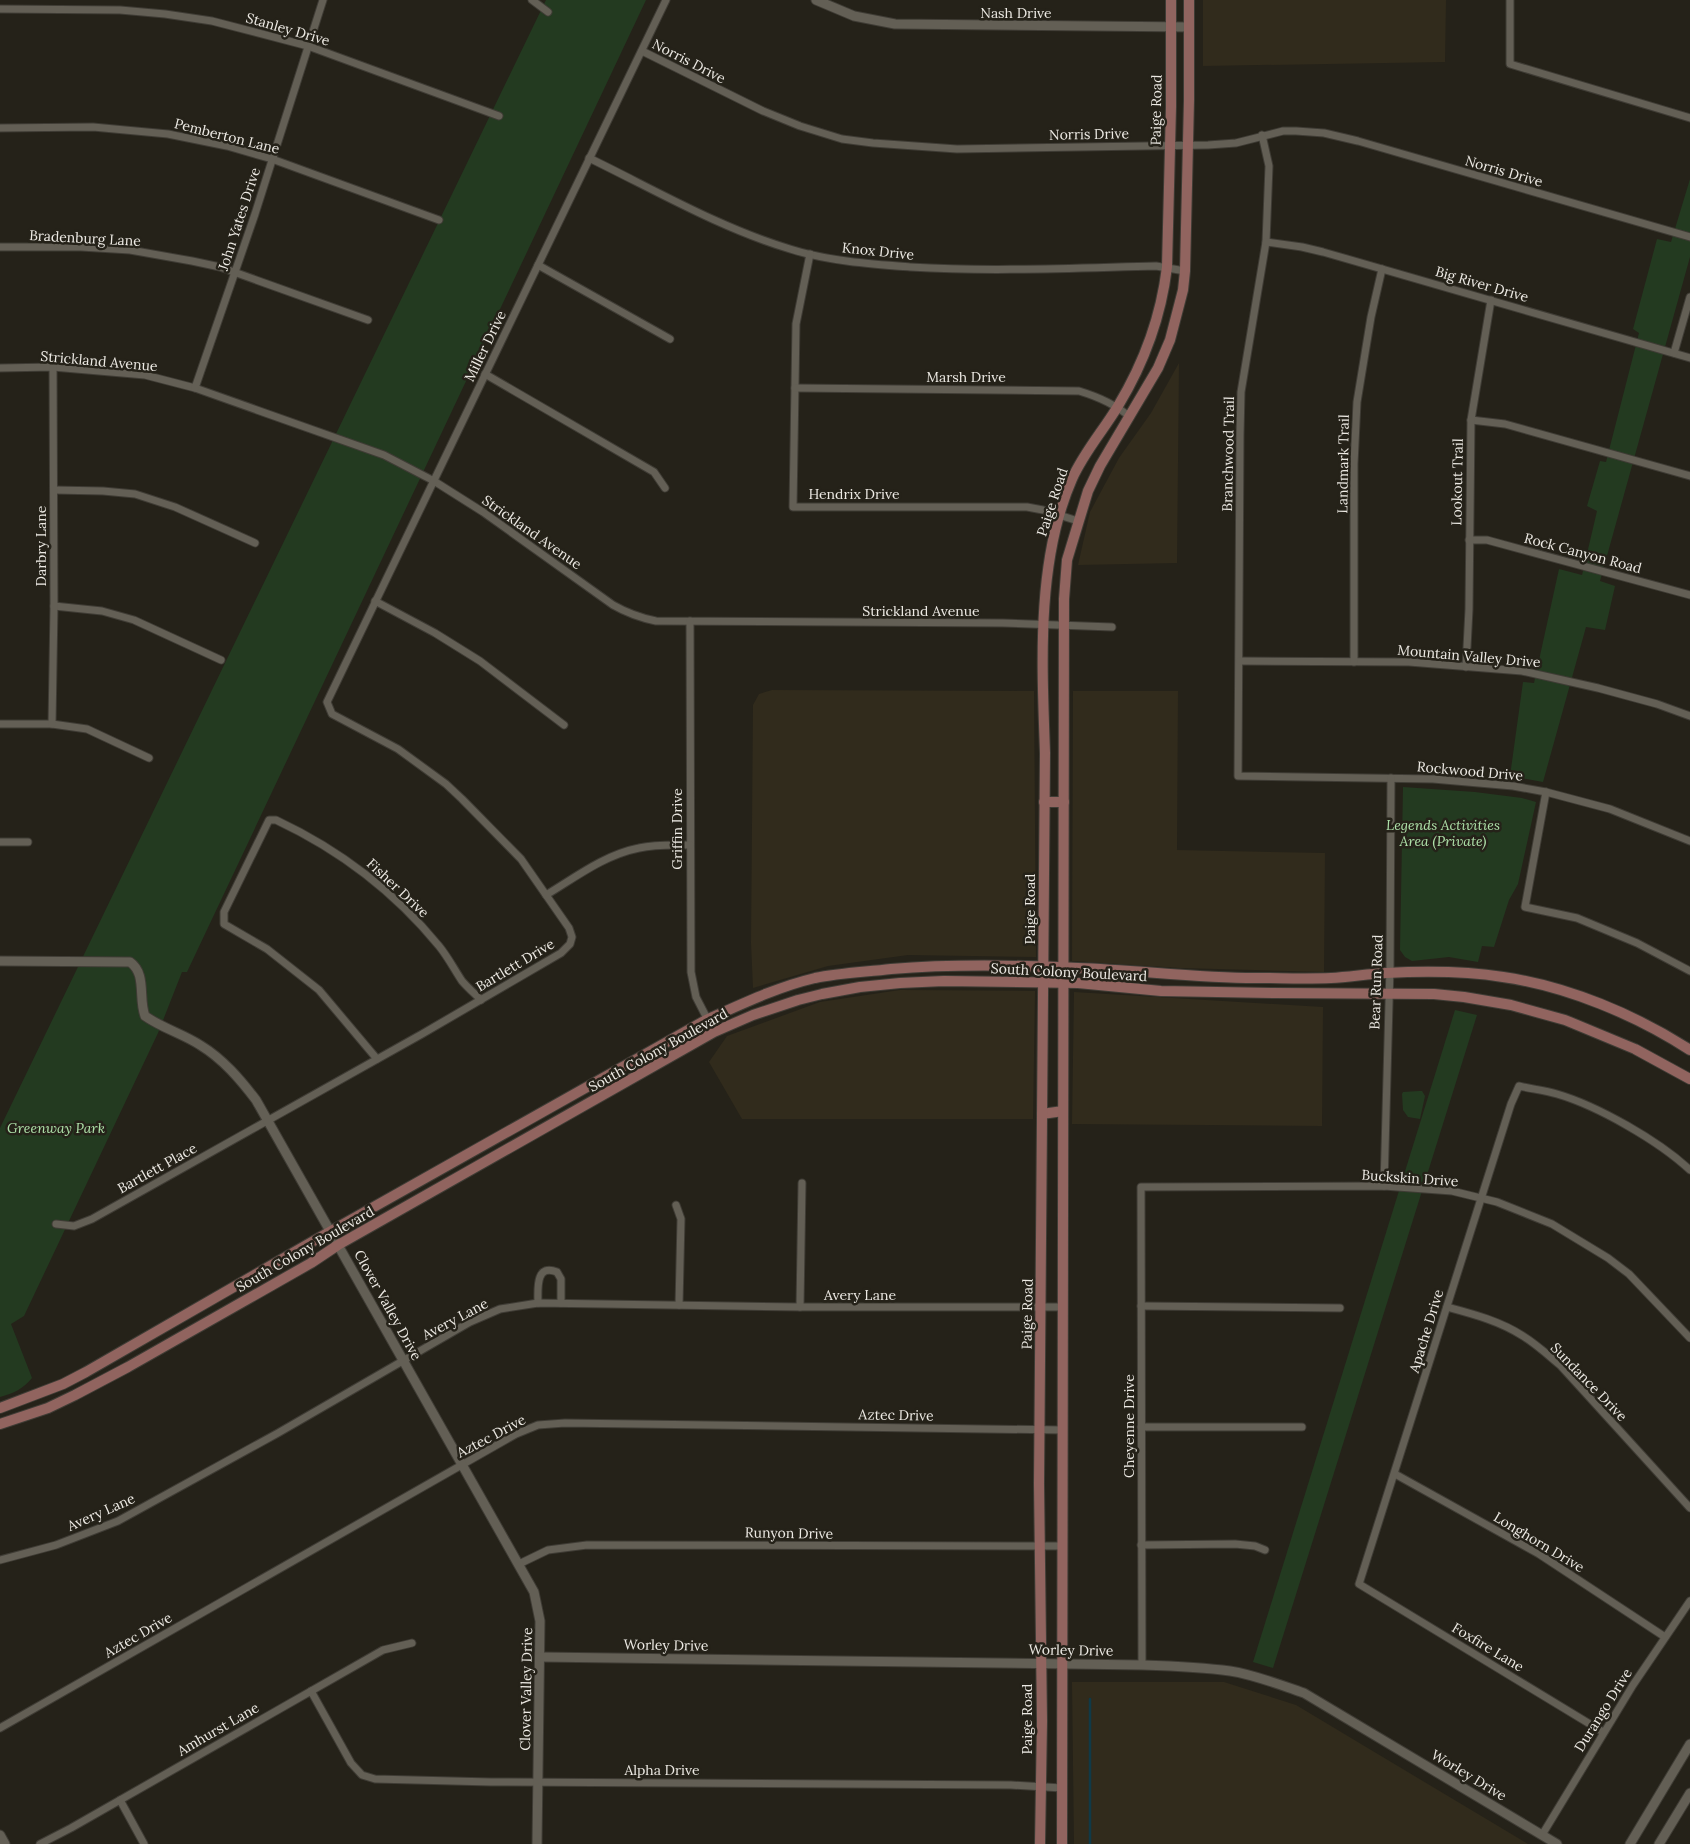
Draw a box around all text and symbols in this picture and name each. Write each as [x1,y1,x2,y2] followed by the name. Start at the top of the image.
[980,4,1052,22] street label: Nash Drive
[244,8,332,50] street label: Stanley Drive
[649,35,729,87] street label: Norris Drive
[1146,74,1166,146] street label: Paige Road
[173,114,282,158] street label: Pemberton Lane
[1049,124,1130,144] street label: Norris Drive
[1463,151,1545,191] street label: Norris Drive
[214,165,264,274] street label: John Yates Drive
[29,226,142,250] street label: Bradenburg Lane
[841,238,915,264] street label: Knox Drive
[1433,262,1531,306] street label: Big River Drive
[460,307,510,384] street label: Miller Drive
[40,347,159,375] street label: Strickland Avenue
[926,368,1006,386] street label: Marsh Drive
[1218,396,1238,512] street label: Branchwood Trail
[1333,414,1353,514] street label: Landmark Trail
[1447,438,1467,526] street label: Lookout Trail
[1032,465,1072,539] street label: Paige Road
[808,485,900,503] street label: Hendrix Drive
[479,491,586,573] street label: Strickland Avenue
[32,505,50,586] street label: Darbry Lane
[1522,529,1644,577] street label: Rock Canyon Road
[862,602,980,620] street label: Strickland Avenue
[1397,641,1542,671] street label: Mountain Valley Drive
[1416,757,1524,785] street label: Rockwood Drive
[668,788,686,870] street label: Griffin Drive
[1386,816,1500,850] park label: Legends Activities Area (Private)
[363,855,433,922] street label: Fisher Drive
[1021,874,1039,944] street label: Paige Road
[472,934,558,996] street label: Bartlett Drive
[1365,934,1387,1030] street label: Bear Run Road
[990,959,1148,985] street label: South Colony Boulevard
[585,1004,731,1096] street label: South Colony Boulevard
[7,1119,105,1137] park label: Greenway Park
[114,1139,200,1197] street label: Bartlett Place
[1361,1166,1459,1190] street label: Buckskin Drive
[233,1202,377,1296] street label: South Colony Boulevard
[350,1247,426,1364] street label: Clover Valley Drive
[1017,1278,1037,1350] street label: Paige Road
[823,1286,896,1304] street label: Avery Lane
[1404,1287,1447,1376] street label: Apache Drive
[418,1294,491,1344] street label: Avery Lane
[1547,1339,1631,1425] street label: Sundance Drive
[1120,1374,1138,1478] street label: Cheyenne Drive
[857,1405,934,1425] street label: Aztec Drive
[453,1410,529,1462] street label: Aztec Drive
[63,1489,138,1535] street label: Avery Lane
[1490,1508,1588,1576] street label: Longhorn Drive
[745,1523,834,1543] street label: Runyon Drive
[100,1608,176,1662] street label: Aztec Drive
[1449,1619,1528,1676] street label: Foxfire Lane
[516,1627,536,1751] street label: Clover Valley Drive
[623,1635,709,1655] street label: Worley Drive
[1028,1640,1114,1660] street label: Worley Drive
[1570,1665,1636,1755] street label: Durango Drive
[1018,1684,1036,1754] street label: Paige Road
[173,1698,262,1760] street label: Amhurst Lane
[1428,1745,1510,1805] street label: Worley Drive
[623,1761,700,1779] street label: Alpha Drive

